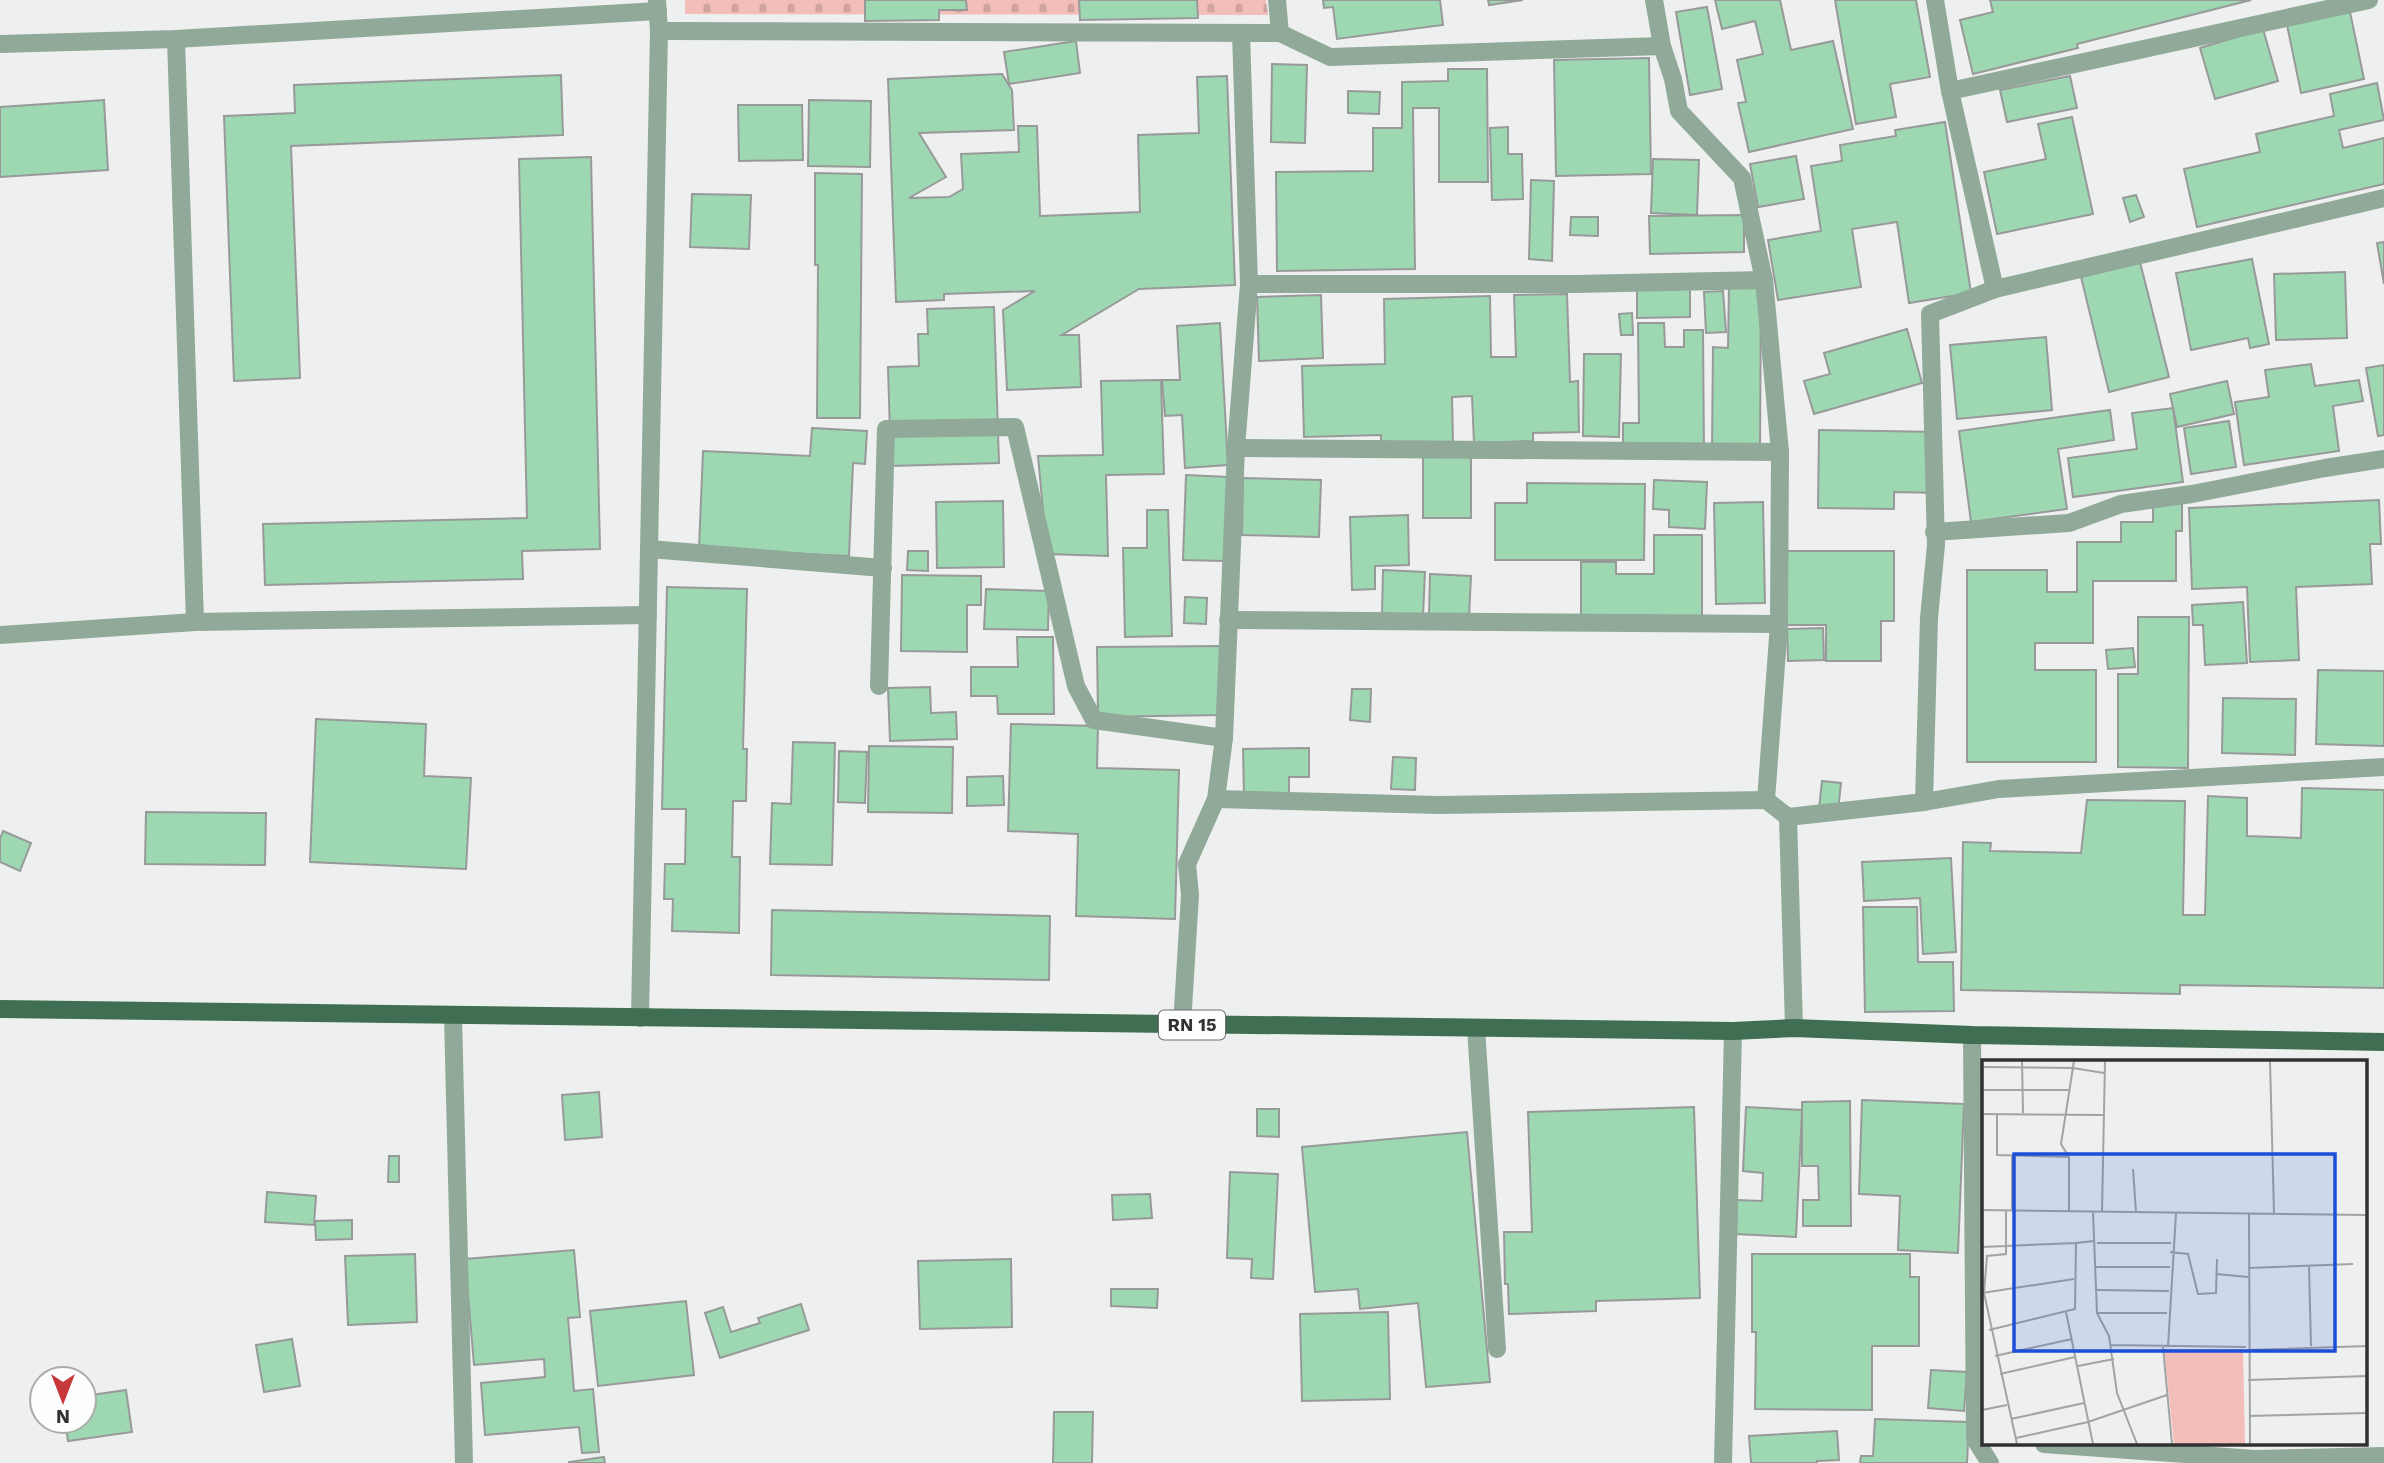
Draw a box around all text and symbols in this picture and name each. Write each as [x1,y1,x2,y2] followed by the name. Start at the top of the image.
[1159,1010,1225,1040] road number: RN 15
[1982,1060,2366,1446] inset map
[28,1365,98,1435] north arrow
[56,1405,70,1428] text: N

